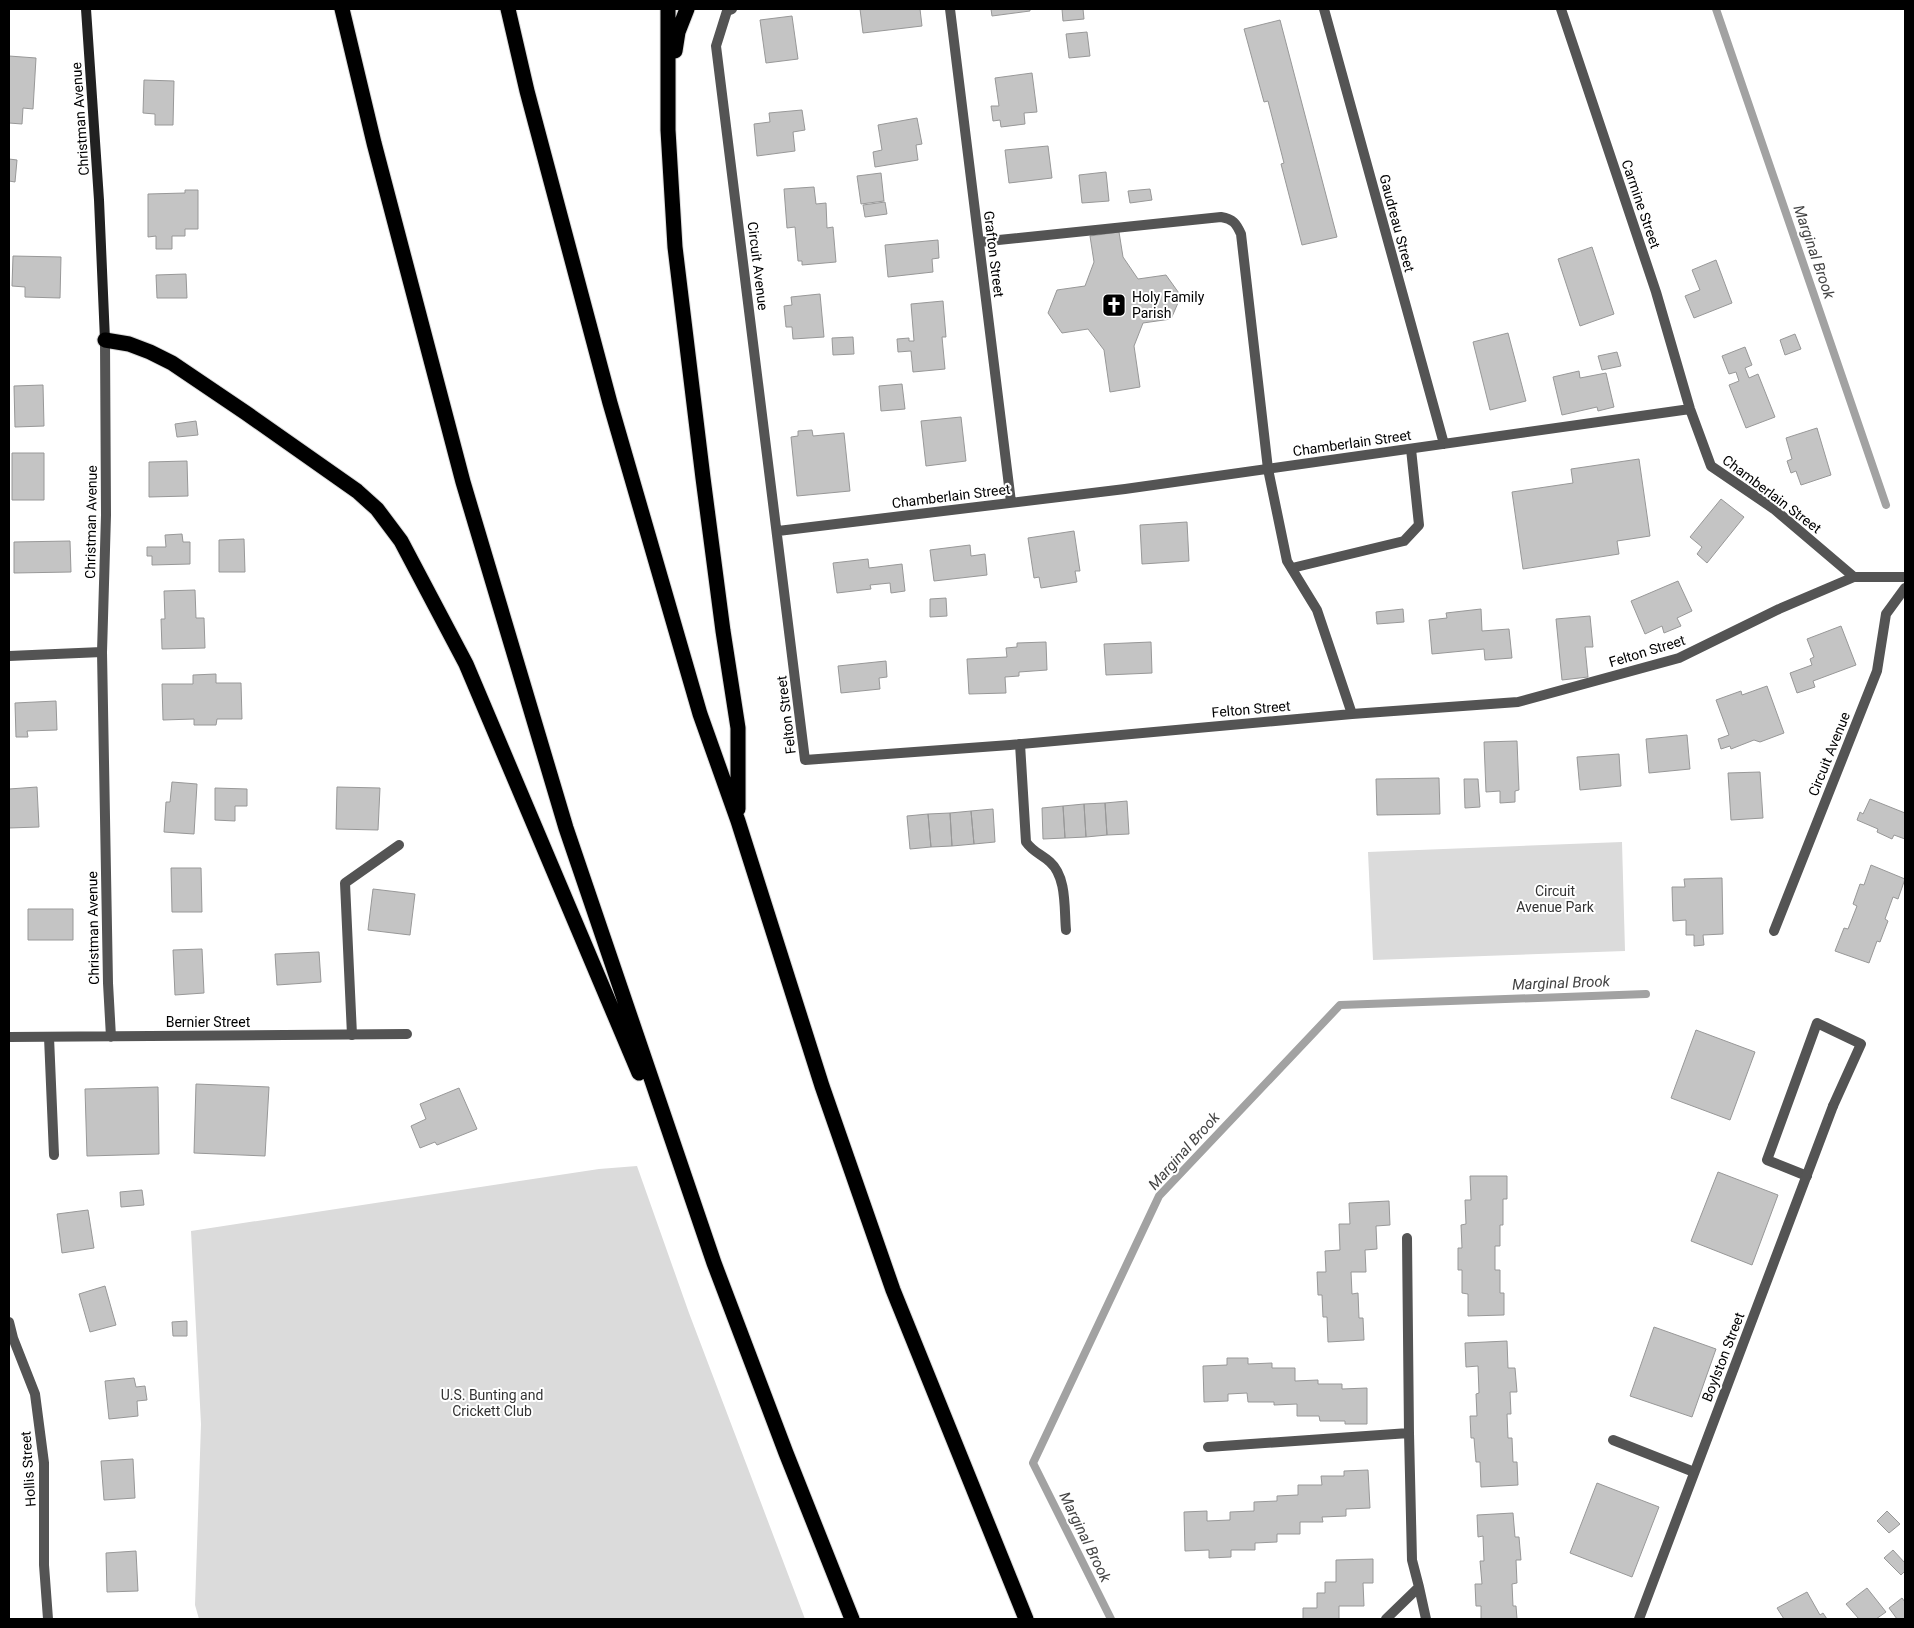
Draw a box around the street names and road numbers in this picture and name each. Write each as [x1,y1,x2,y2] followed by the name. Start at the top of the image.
[68,62,92,176] street label: Christman Avenue
[1618,158,1664,251] street label: Carmine Street
[1376,172,1418,274] street label: Gaudreau Street
[981,210,1007,299] street label: Grafton Street
[745,221,771,311] street label: Circuit Avenue
[1292,427,1413,459] street label: Chamberlain Street
[1720,452,1825,537] street label: Chamberlain Street
[82,465,100,579] street label: Christman Avenue
[891,481,1012,511] street label: Chamberlain Street
[1607,632,1688,670] street label: Felton Street
[773,674,799,755] street label: Felton Street
[1211,698,1291,720] street label: Felton Street
[1805,710,1853,798] street label: Circuit Avenue
[84,871,102,985] street label: Christman Avenue
[166,1014,251,1030] street label: Bernier Street
[1699,1310,1748,1404] street label: Boylston Street
[17,1430,39,1507] street label: Hollis Street

